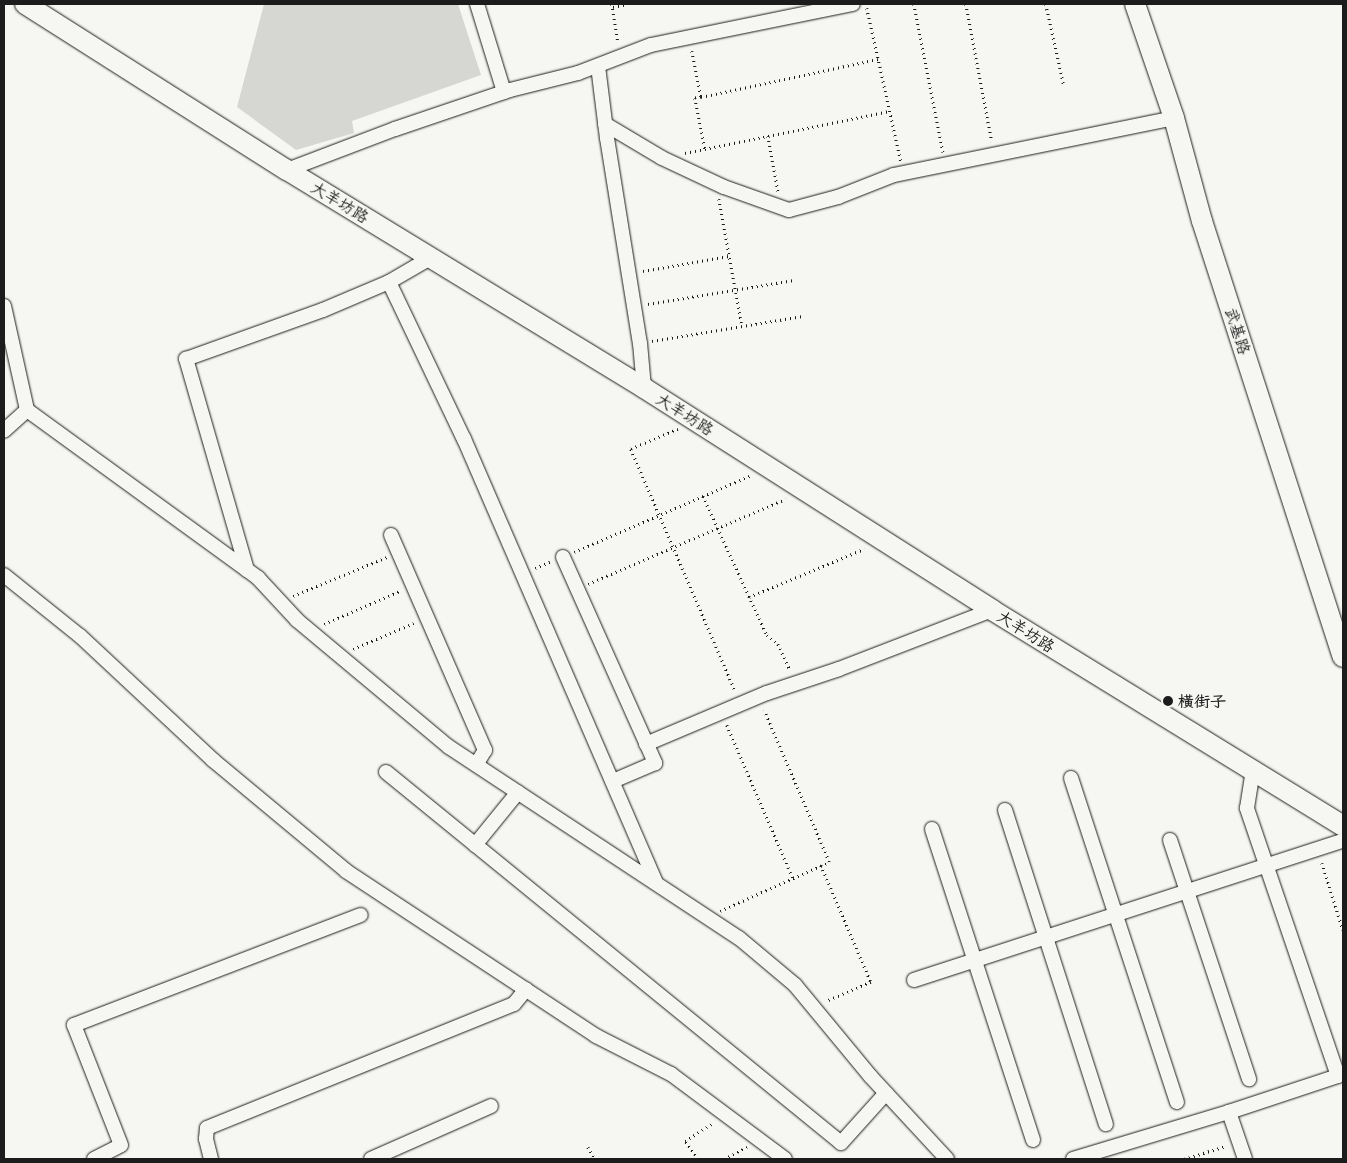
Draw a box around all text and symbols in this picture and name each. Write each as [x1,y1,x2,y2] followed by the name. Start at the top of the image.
[308,177,372,227] street label: 大羊坊路
[1221,305,1255,357] street label: 武基路
[653,389,717,439] street label: 大羊坊路
[994,606,1058,656] street label: 大羊坊路
[1178,691,1226,711] place label: 横街子
[1162,695,1174,707] marker: 横街子

